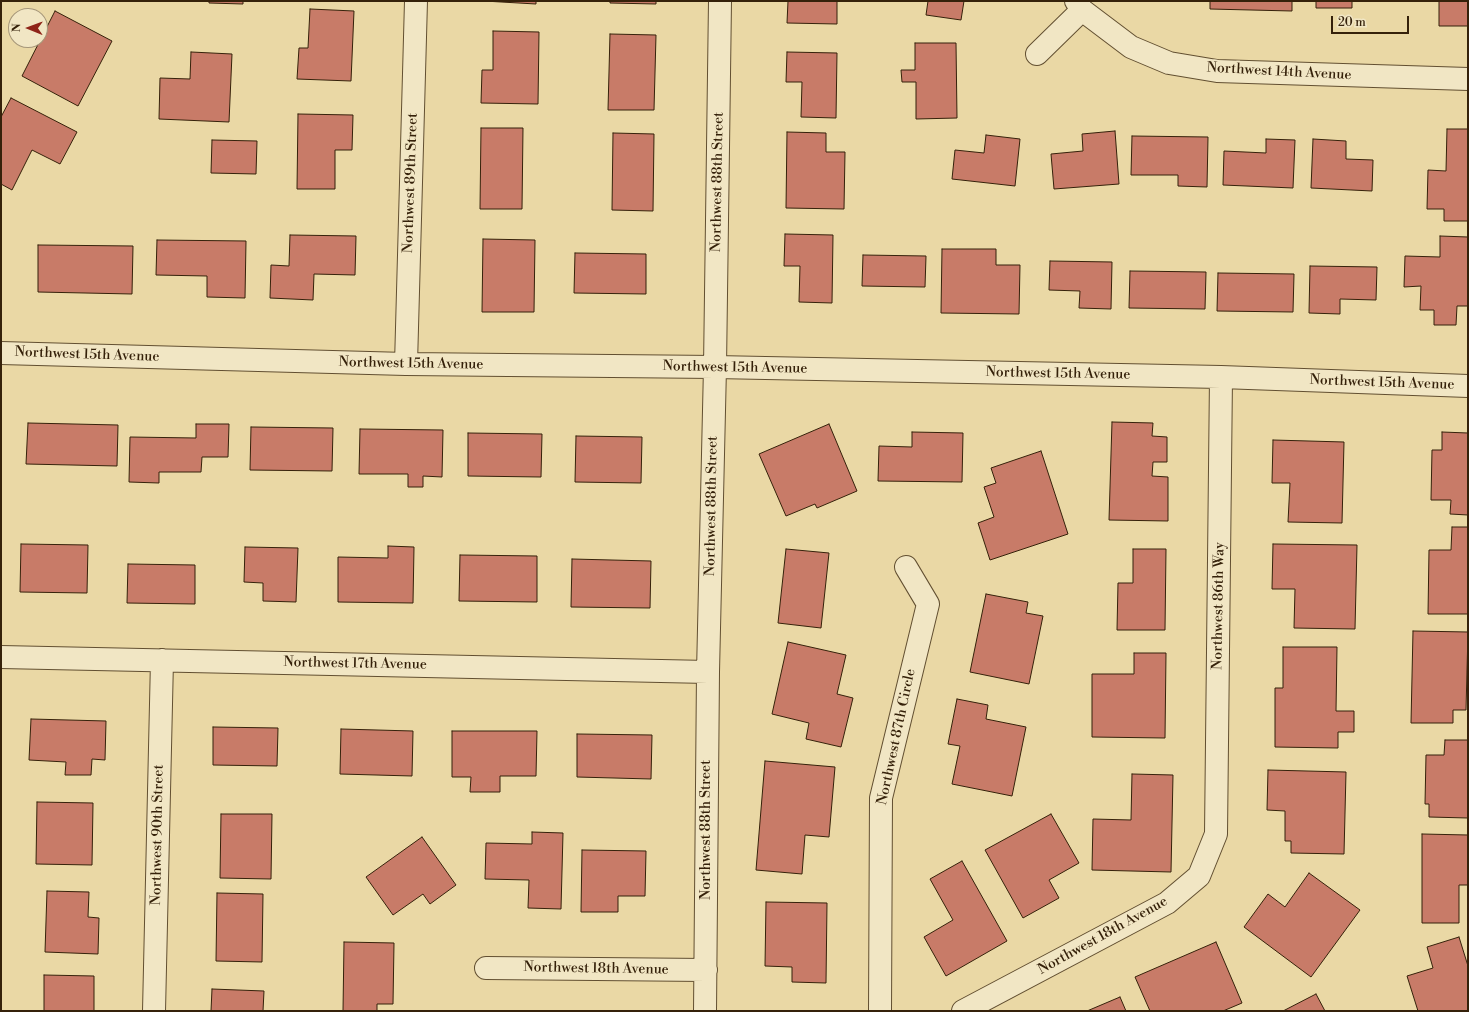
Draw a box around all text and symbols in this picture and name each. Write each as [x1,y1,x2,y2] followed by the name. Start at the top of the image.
[8,8,48,48] north arrow
[1333,8,1411,34] scale bar
[1338,15,1366,30] text: 20 m
[10,23,24,32] text: N
[1206,60,1352,84] street label: Northwest 14th Avenue
[708,112,728,252] street label: Northwest 88th Street
[400,113,422,253] street label: Northwest 89th Street
[14,344,160,366] street label: Northwest 15th Avenue
[338,354,484,374] street label: Northwest 15th Avenue
[662,358,808,378] street label: Northwest 15th Avenue
[985,364,1131,384] street label: Northwest 15th Avenue
[1309,372,1455,394] street label: Northwest 15th Avenue
[702,436,722,576] street label: Northwest 88th Street
[1209,542,1229,670] street label: Northwest 86th Way
[283,654,427,674] street label: Northwest 17th Avenue
[874,667,920,807] street label: Northwest 87th Circle
[699,760,715,900] street label: Northwest 88th Street
[148,764,168,906] street label: Northwest 90th Street
[1035,893,1171,979] street label: Northwest 18th Avenue
[523,959,669,979] street label: Northwest 18th Avenue

